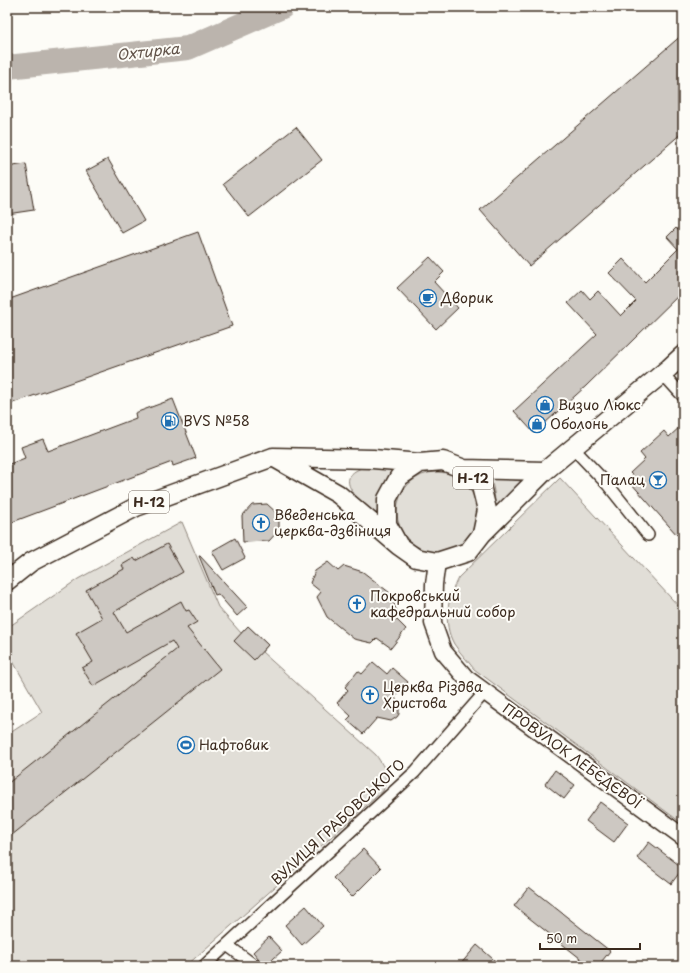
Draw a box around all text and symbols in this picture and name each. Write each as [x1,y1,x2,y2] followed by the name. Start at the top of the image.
[115,36,181,65] water label: Охтирка
[440,287,494,308] place label: Дворик
[418,288,438,308] cafe icon: Дворик
[558,394,641,415] place label: Визио Люкс
[535,395,555,415] shop icon: Визио Люкс
[183,410,250,431] place label: BVS №58
[160,411,180,431] fuel station icon: BVS №58
[550,413,608,434] place label: Оболонь
[527,414,547,434] shop icon: Оболонь
[453,467,493,489] road number: Н-12
[600,469,645,490] place label: Палац
[648,470,668,490] bar icon: Палац
[129,491,169,513] road number: Н-12
[274,504,391,541] place label: Введенська церква-дзвіниця
[251,513,271,533] church icon: Введенська церква-дзвіниця
[370,585,515,622] place label: Покровський кафедральний собор
[347,594,367,614] church icon: Покровський кафедральний собор
[383,676,483,713] place label: Церква Різдва Христова
[360,685,380,705] church icon: Церква Різдва Христова
[498,698,647,814] street label: ПРОВУЛОК ЛЕБЄДЄВОЇ
[199,734,269,755] place label: Нафтовик
[176,735,196,755] sports icon: Нафтовик
[266,754,409,889] street label: ВУЛИЦЯ ГРАБОВСЬКОГО
[540,925,640,951] scale bar
[546,929,577,947] text: 50 m

